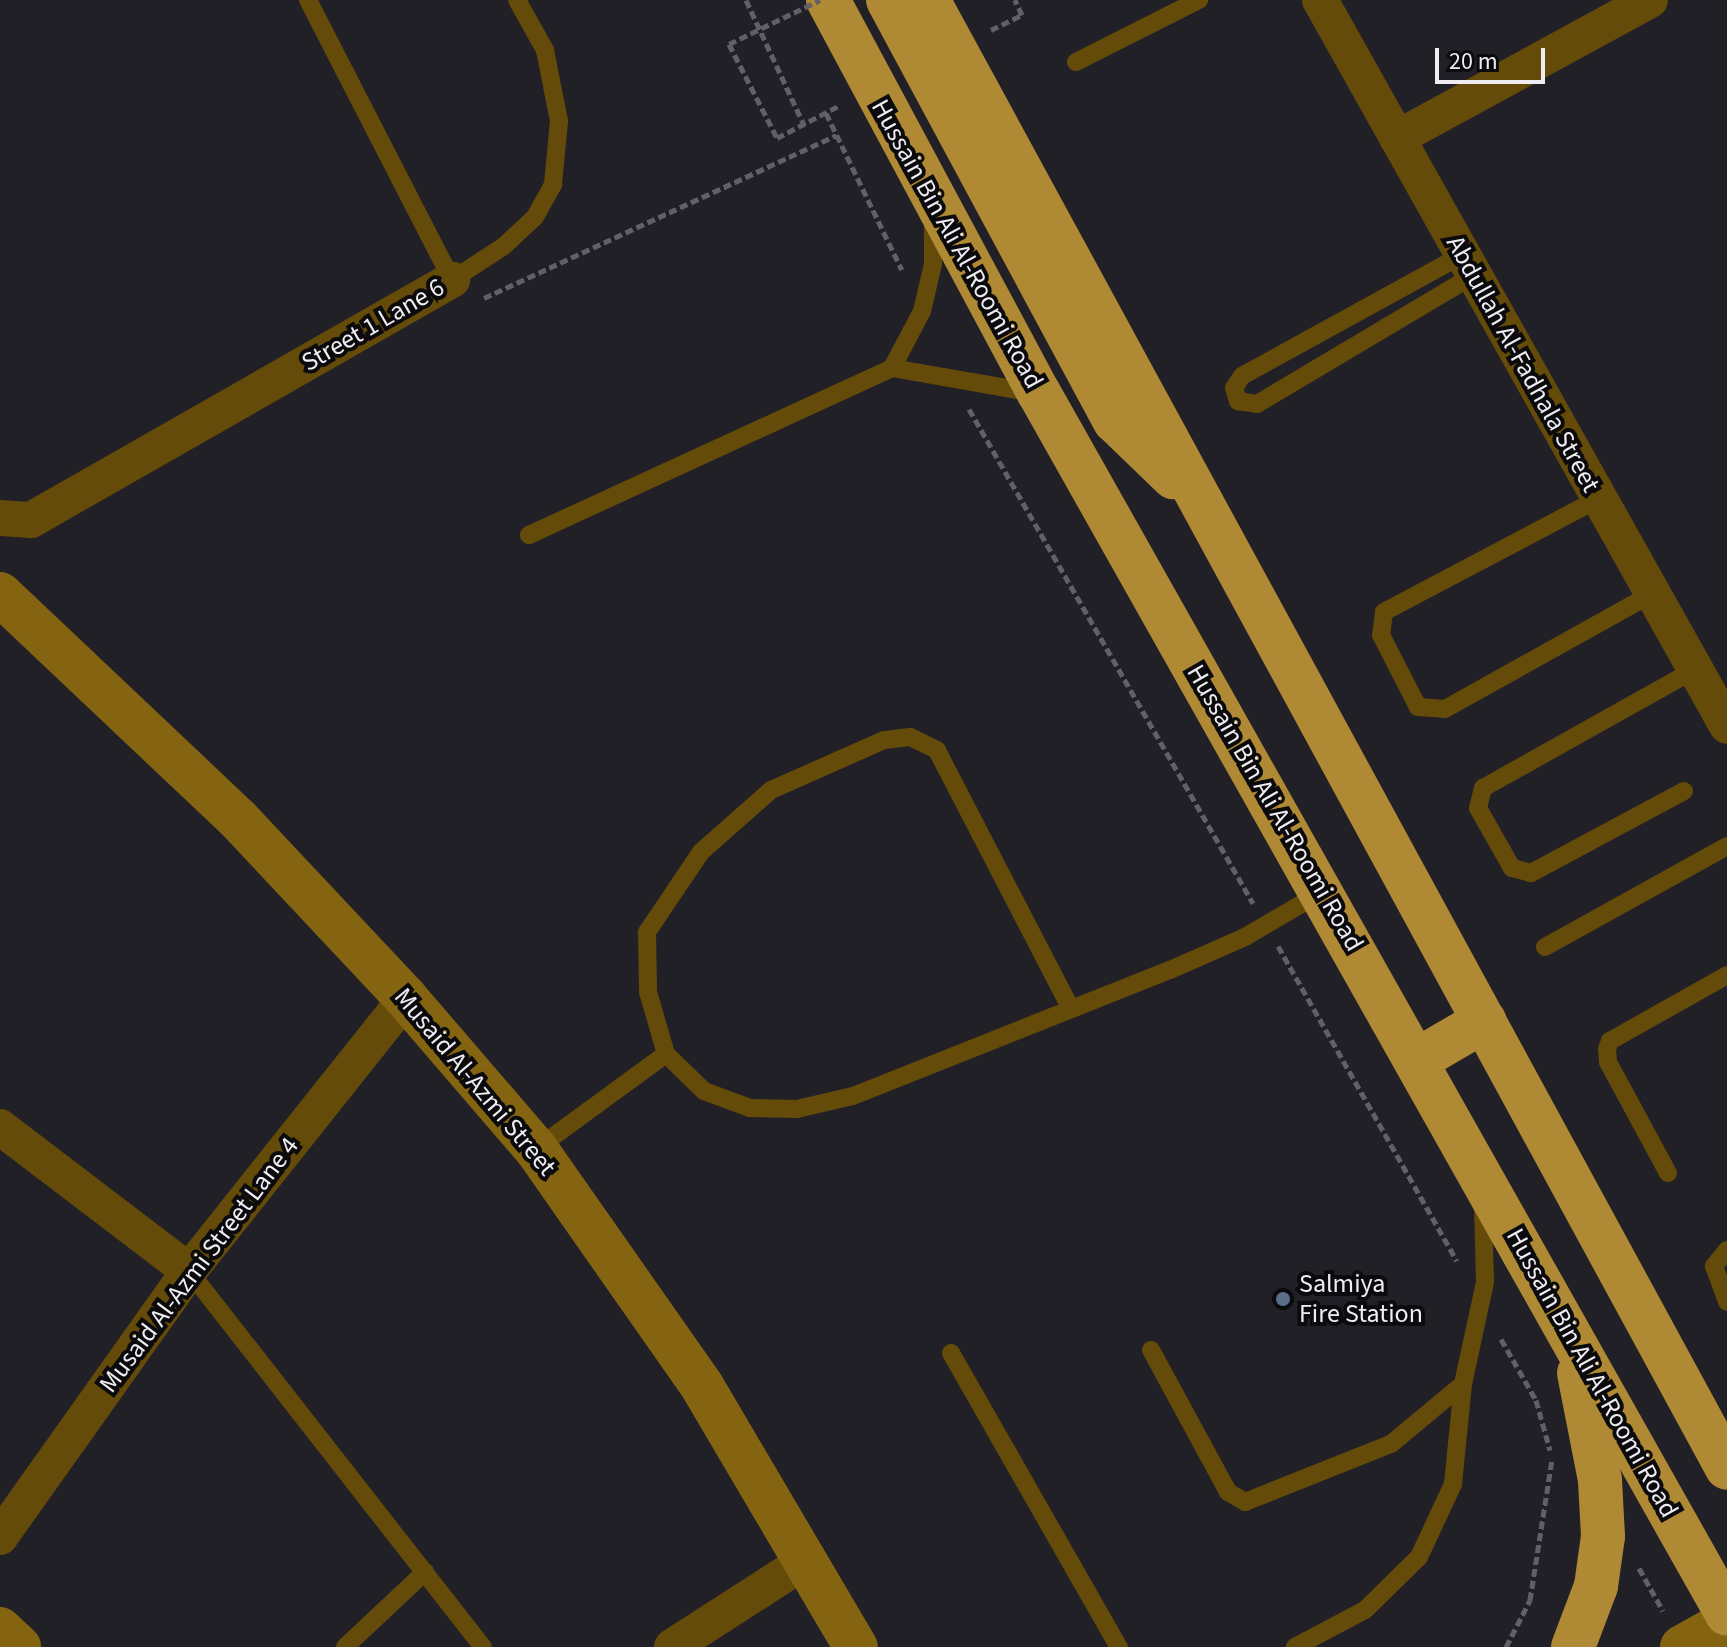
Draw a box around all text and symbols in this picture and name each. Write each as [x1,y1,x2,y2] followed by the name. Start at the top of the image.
[1439,32,1549,82] scale bar
[1449,44,1498,79] text: 20 m
[864,94,1050,394] street label: Hussain Bin Ali Al-Roomi Road
[1439,230,1607,498] street label: Abdullah Al-Fadhala Street
[296,272,450,378] street label: Street 1 Lane 6
[1180,659,1370,957] street label: Hussain Bin Ali Al-Roomi Road
[387,982,563,1182] street label: Musaid Al-Azmi Street
[93,1131,305,1399] street label: Musaid Al-Azmi Street Lane 4
[1499,1223,1685,1523] street label: Hussain Bin Ali Al-Roomi Road
[1299,1268,1423,1330] place label: Salmiya Fire Station
[1274,1290,1292,1308] marker: Salmiya Fire Station

